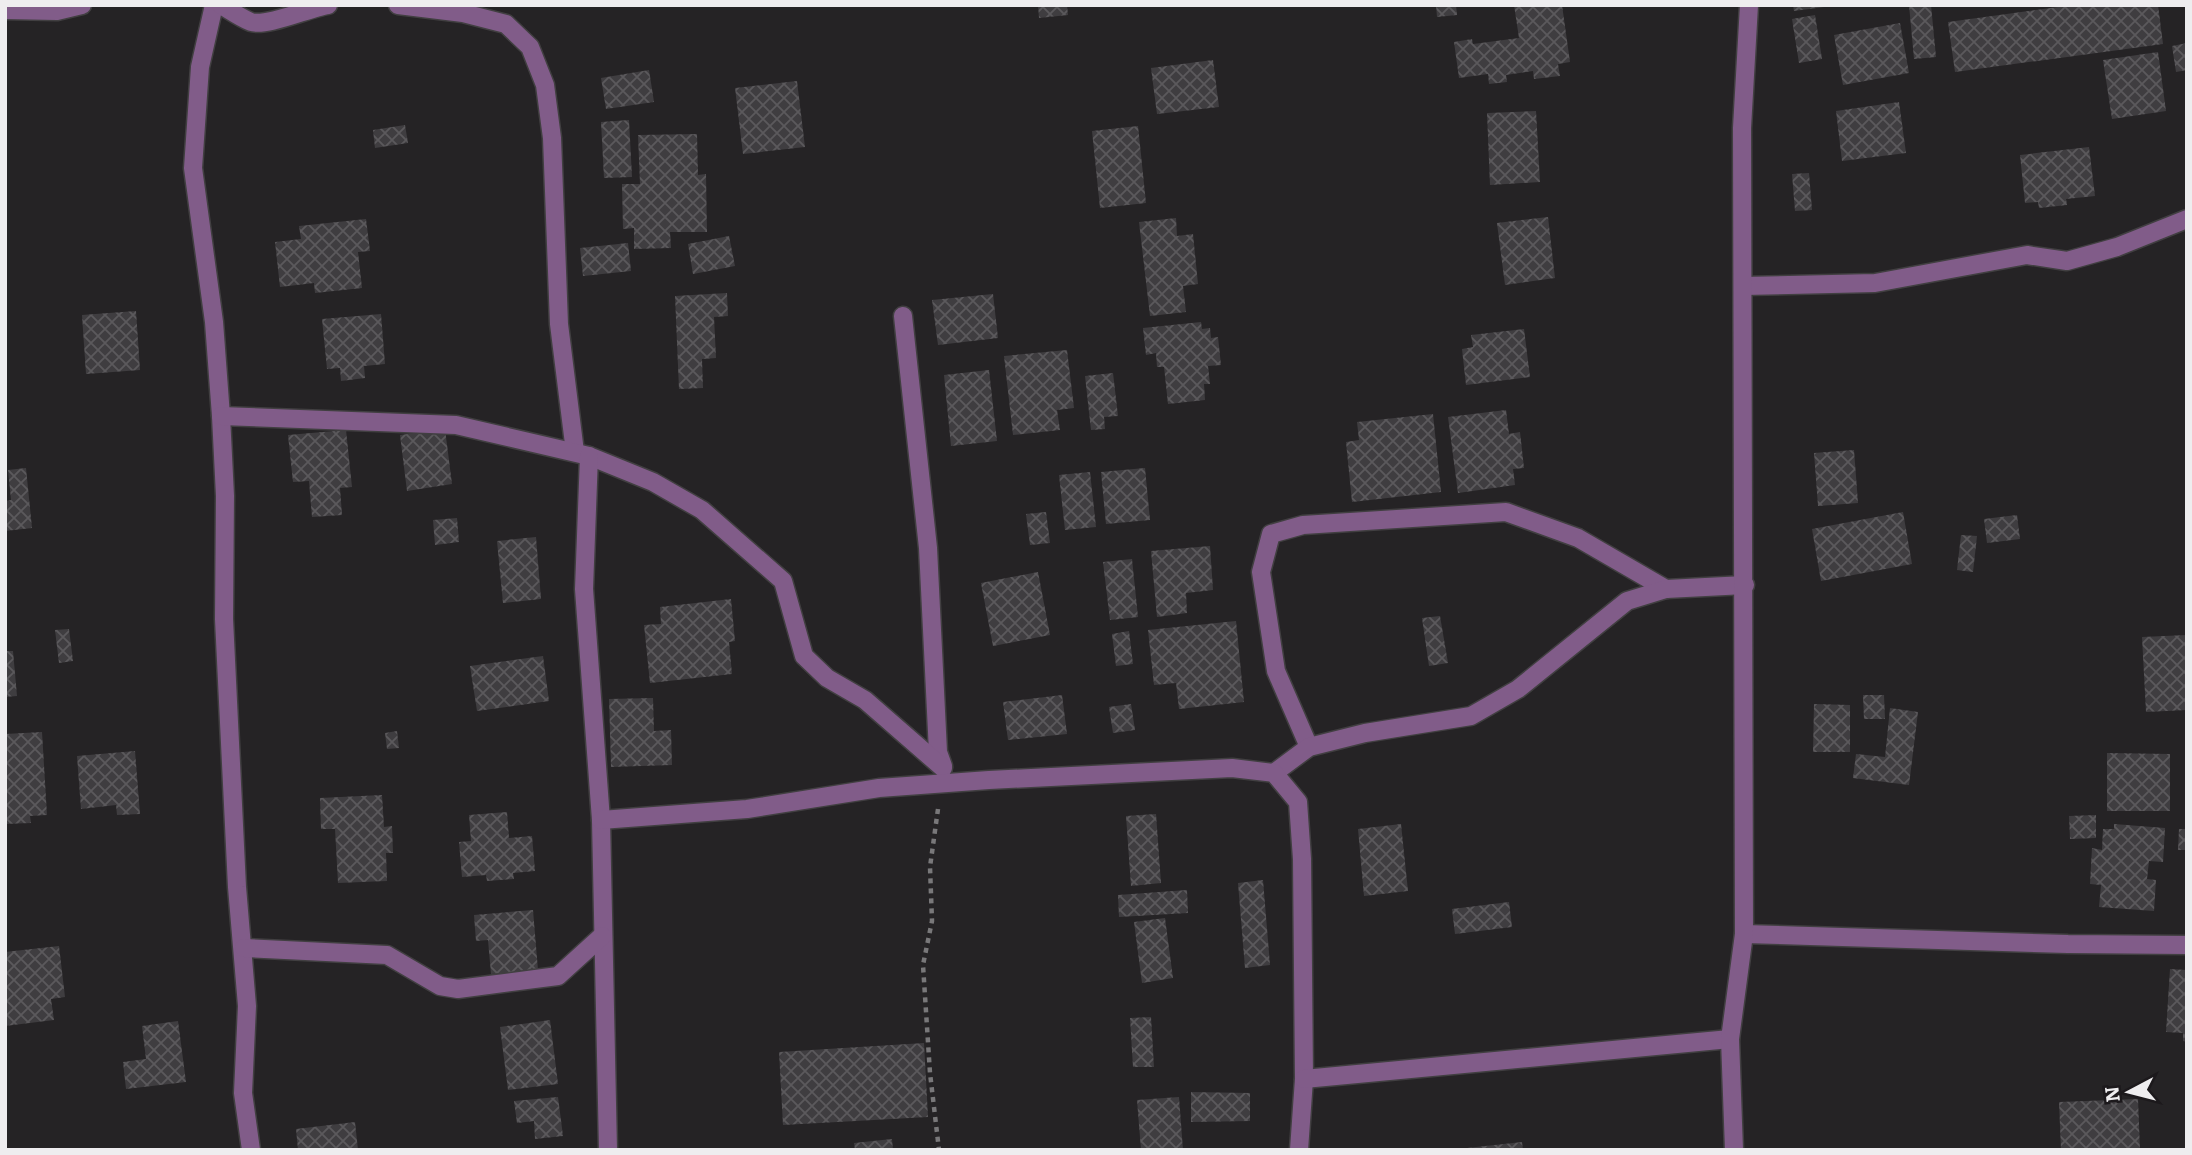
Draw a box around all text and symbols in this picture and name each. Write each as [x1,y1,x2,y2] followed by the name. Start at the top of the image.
[2094,1057,2164,1127] north arrow
[2096,1085,2126,1104] text: N

